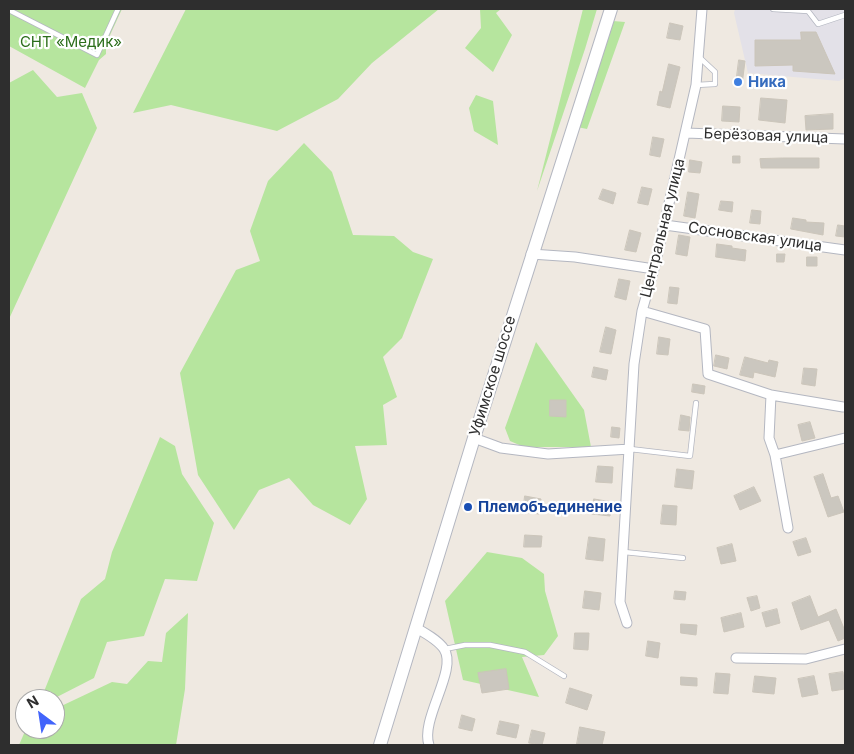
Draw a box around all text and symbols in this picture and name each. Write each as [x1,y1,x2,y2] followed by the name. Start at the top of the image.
[20,33,122,51] park label: СНТ «Медик»
[748,73,786,91] place label: Ника
[732,76,744,88] marker: Ника
[703,125,829,147] street label: Берёзовая улица
[637,157,689,299] street label: Центральная улица
[687,219,823,255] street label: Сосновская улица
[466,314,520,438] street label: Уфимское шоссе
[478,498,622,516] place label: Племобъединение
[462,501,474,513] marker: Племобъединение
[15,689,65,739] north arrow
[24,692,41,712] text: N

